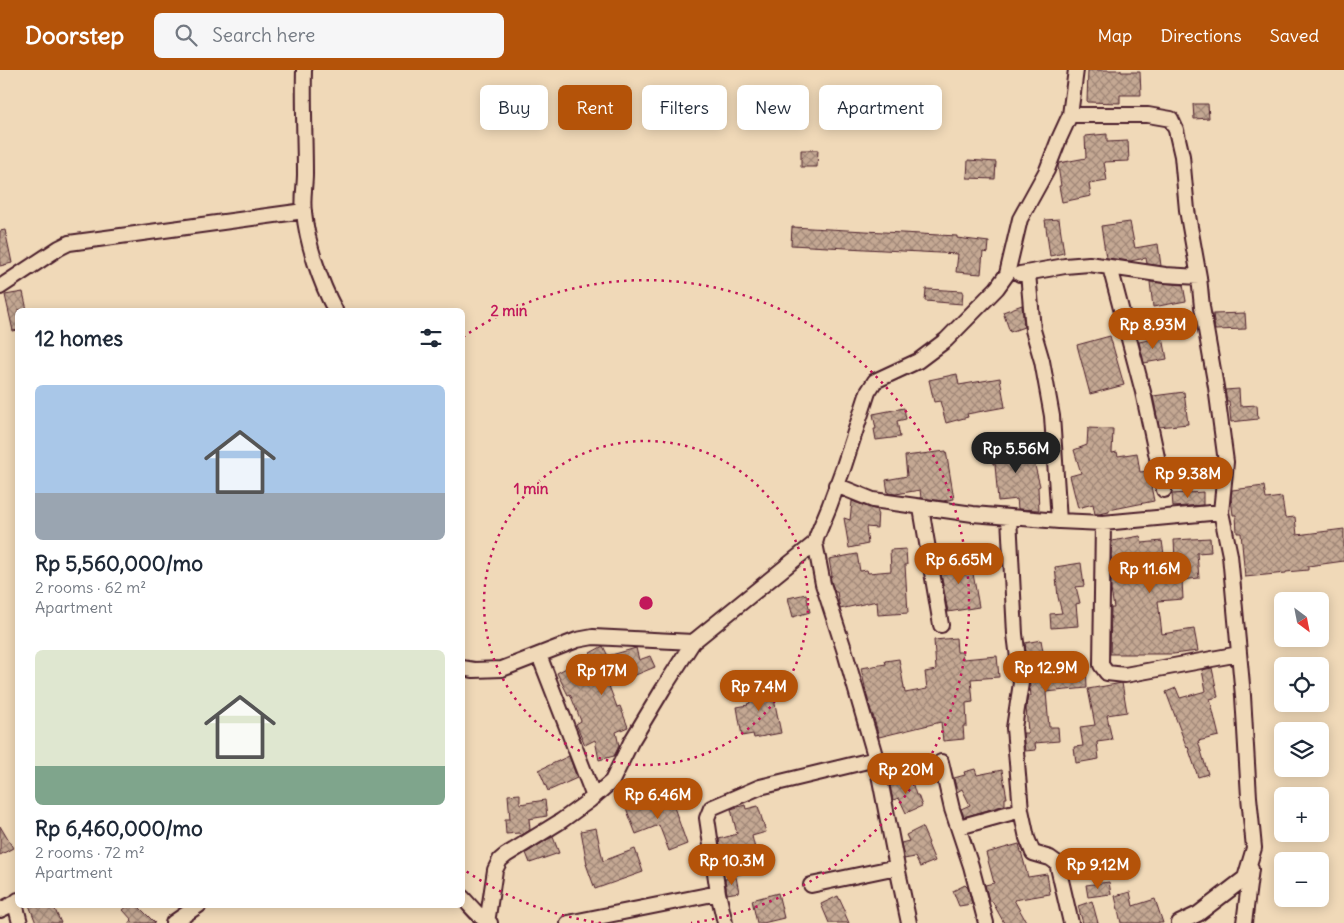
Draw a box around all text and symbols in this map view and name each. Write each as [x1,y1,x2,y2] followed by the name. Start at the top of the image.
[154,13,504,58] search box
[25,20,124,50] text: Doorstep
[172,21,200,49] icon: search
[212,23,315,47] text: Search here
[1097,24,1132,47] text: Map
[1160,24,1242,47] text: Directions
[1270,24,1319,47] text: Saved
[480,85,548,130] chip: Buy
[558,85,632,130] chip: Rent
[642,85,727,130] chip: Filters
[737,85,809,130] chip: New
[819,85,942,130] chip: Apartment
[491,301,528,320] text: 2 min
[1101,308,1205,350] pin: Rp 8.93M
[1120,314,1186,334] text: Rp 8.93M
[417,324,445,352] icon: filters
[35,325,123,352] text: 12 homes
[195,417,285,507] icon: home
[964,432,1068,474] pin: Rp 5.56M
[982,438,1050,458] text: Rp 5.56M
[1136,456,1240,499] pin: Rp 9.38M
[1155,463,1221,483] text: Rp 9.38M
[514,479,549,498] text: 1 min
[907,542,1011,585] pin: Rp 6.65M
[925,549,993,569] text: Rp 6.65M
[35,550,203,577] text: Rp 5,560,000/mo
[1098,552,1202,594] pin: Rp 11.6M
[1119,558,1181,578] text: Rp 11.6M
[35,577,146,597] text: 2 rooms · 62 m²
[1274,592,1329,648] north arrow
[1274,592,1329,907] map controls
[637,594,655,612] centre of rings
[35,597,113,617] text: Apartment
[994,650,1098,693] pin: Rp 12.9M
[561,654,643,696] pin: Rp 17M
[1014,657,1078,677] text: Rp 12.9M
[1274,657,1329,712] button: locate
[577,660,627,680] text: Rp 17M
[713,670,805,712] pin: Rp 7.4M
[731,676,787,696] text: Rp 7.4M
[195,682,285,772] icon: home
[1274,722,1329,777] button: layers
[865,752,947,795] pin: Rp 20M
[878,759,934,779] text: Rp 20M
[606,778,710,820] pin: Rp 6.46M
[625,784,691,804] text: Rp 6.46M
[1274,787,1329,842] button: +
[35,815,203,842] text: Rp 6,460,000/mo
[35,842,145,862] text: 2 rooms · 72 m²
[680,844,784,886] pin: Rp 10.3M
[1046,848,1150,890] pin: Rp 9.12M
[699,850,765,870] text: Rp 10.3M
[1274,852,1329,907] button: −
[1067,854,1129,874] text: Rp 9.12M
[35,862,113,882] text: Apartment

